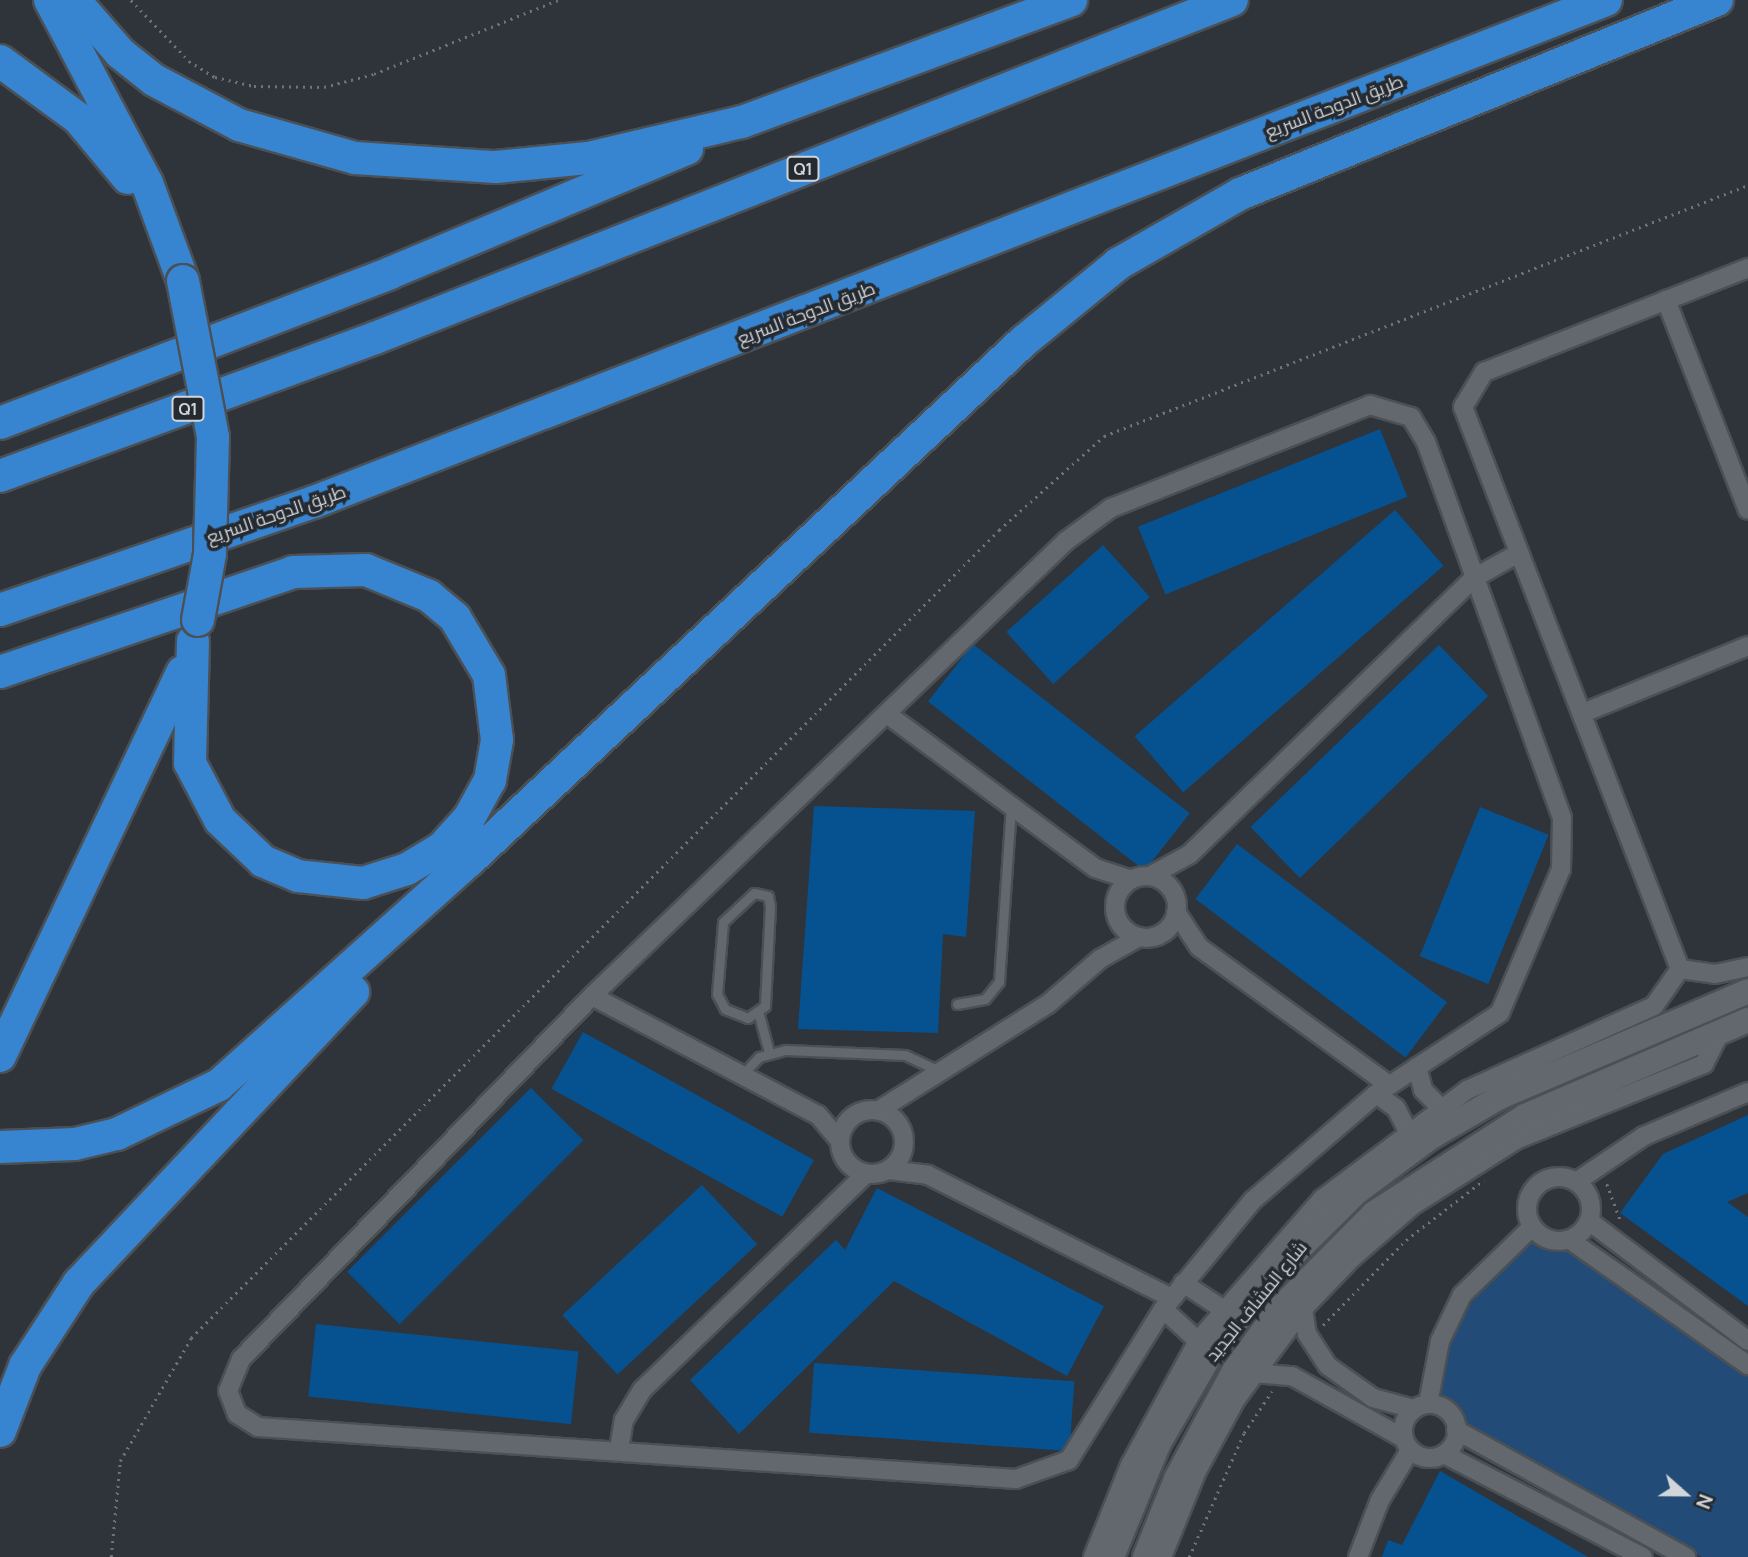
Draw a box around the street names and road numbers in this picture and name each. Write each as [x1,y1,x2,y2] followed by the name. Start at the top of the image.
[1262,70,1406,142] street label: طريق الدوحة السريع
[786,156,820,182] road number: Q1
[734,277,878,349] street label: طريق الدوحة السريع
[170,396,206,422] road number: Q1
[203,480,349,548] street label: طريق الدوحة السريع
[1201,1237,1311,1365] street label: شارع المشاف الجديد

